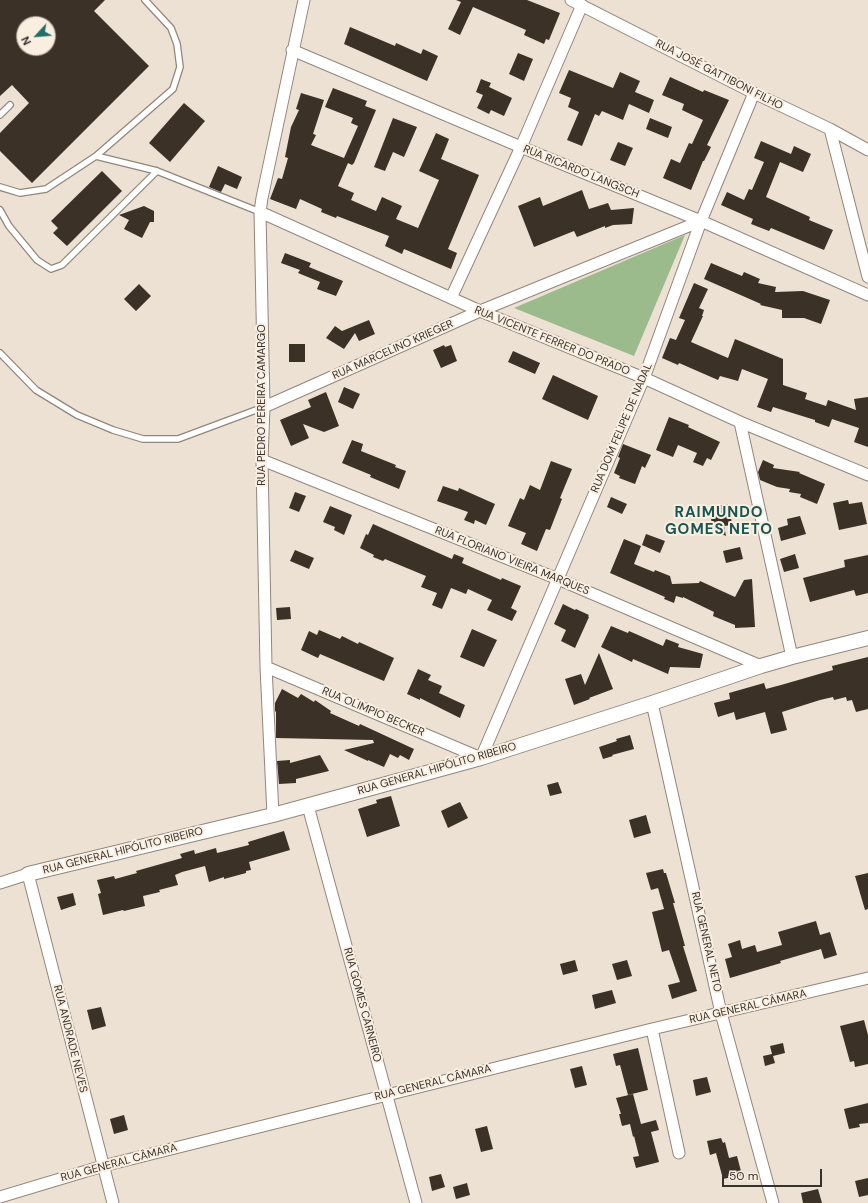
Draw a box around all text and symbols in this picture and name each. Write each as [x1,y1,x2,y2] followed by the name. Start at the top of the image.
[16,16,56,56] north arrow
[18,34,34,47] text: N
[653,37,785,113] street label: RUA JOSÉ GATTIBONI FILHO
[521,143,641,201] street label: RUA RICARDO LANGSCH
[472,304,632,378] street label: RUA VICENTE FERRER DO PRADO
[330,317,456,383] street label: RUA MARCELINO KRIEGER
[255,324,269,486] street label: RUA PEDRO PEREIRA CAMARGO
[589,361,655,495] street label: RUA DOM FELIPE DE NADAL
[665,504,773,539] district label: RAIMUNDO GOMES NETO
[433,524,591,598] street label: RUA FLORIANO VIEIRA MARQUES
[320,684,426,740] street label: RUA OLIMPIO BECKER
[356,740,518,798] street label: RUA GENERAL HIPÓLITO RIBEIRO
[42,825,204,877] street label: RUA GENERAL HIPÓLITO RIBEIRO
[688,890,724,994] street label: RUA GENERAL NETO
[340,946,384,1064] street label: RUA GOMES CARNEIRO
[50,984,90,1094] street label: RUA ANDRADE NEVES
[688,987,808,1027] street label: RUA GENERAL CÂMARA
[373,1062,493,1104] street label: RUA GENERAL CÂMARA
[59,1141,179,1185] street label: RUA GENERAL CÂMARA
[724,1161,824,1187] scale bar
[729,1168,758,1184] text: 50 m

